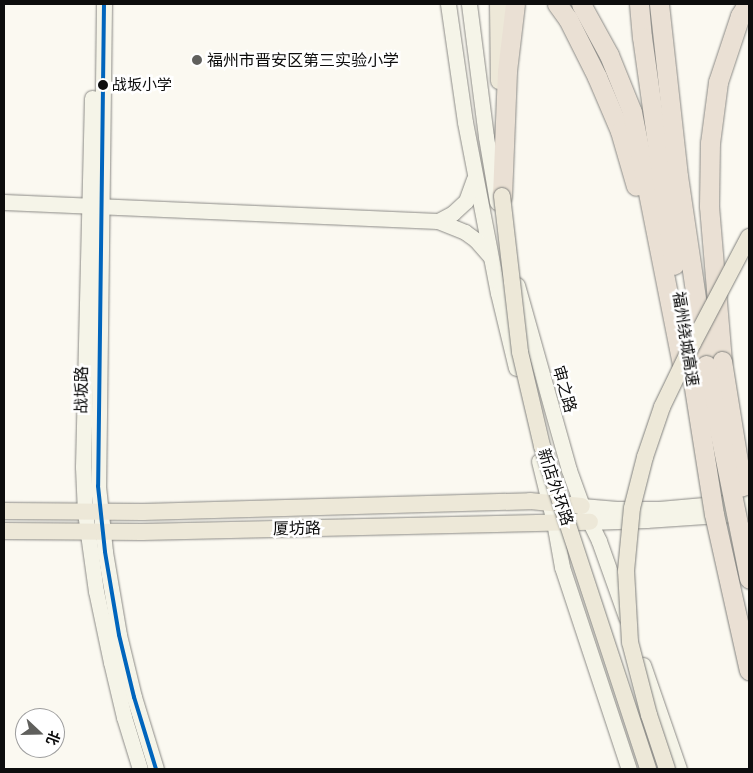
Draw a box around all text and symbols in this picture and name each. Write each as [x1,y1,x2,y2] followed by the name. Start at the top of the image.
[207,50,399,70] place label: 福州市晋安区第三实验小学
[191,54,203,66] marker: 福州市晋安区第三实验小学
[112,76,172,94] place label: 战坂小学
[98,80,108,90] marker: 战坂小学
[669,290,703,388] street label: 福州绕城高速
[549,363,581,415] street label: 审之路
[71,366,91,414] street label: 战坂路
[535,446,577,528] street label: 新店外环路
[273,518,321,538] street label: 厦坊路
[15,708,65,758] north arrow
[41,728,65,748] text: 北

